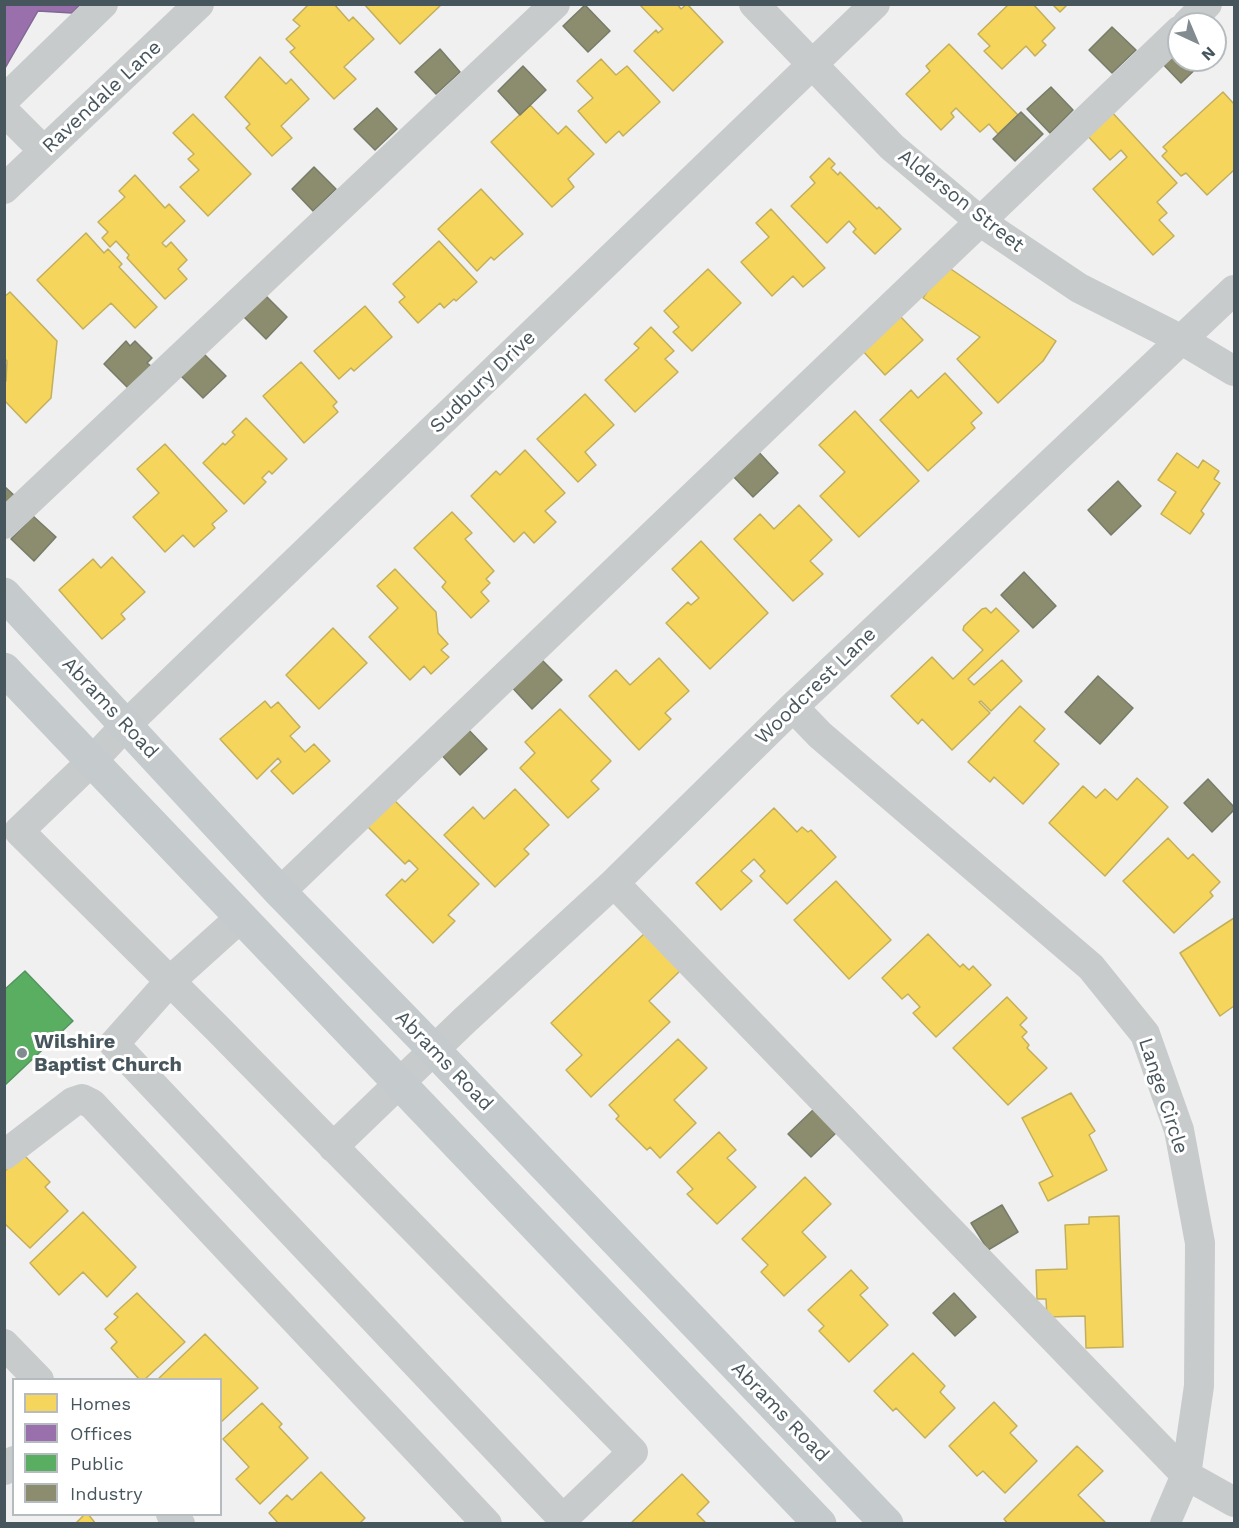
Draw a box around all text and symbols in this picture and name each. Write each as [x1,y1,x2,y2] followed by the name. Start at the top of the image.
[1167,12,1227,72] north arrow
[37,36,167,158] street label: Ravendale Lane
[1198,43,1219,65] text: N
[893,144,1029,258] street label: Alderson Street
[425,326,541,438] street label: Sudbury Drive
[751,622,881,750] street label: Woodcrest Lane
[57,652,163,764] street label: Abrams Road
[390,1006,498,1116] street label: Abrams Road
[34,1030,182,1077] place label: Wilshire Baptist Church
[1133,1035,1193,1157] street label: Lange Circle
[15,1046,29,1060] marker: Wilshire Baptist Church
[726,1357,834,1467] street label: Abrams Road
[12,1378,222,1516] legend
[70,1393,131,1414] text: Homes
[70,1423,132,1444] text: Offices
[70,1453,124,1474] text: Public
[70,1483,142,1504] text: Industry

